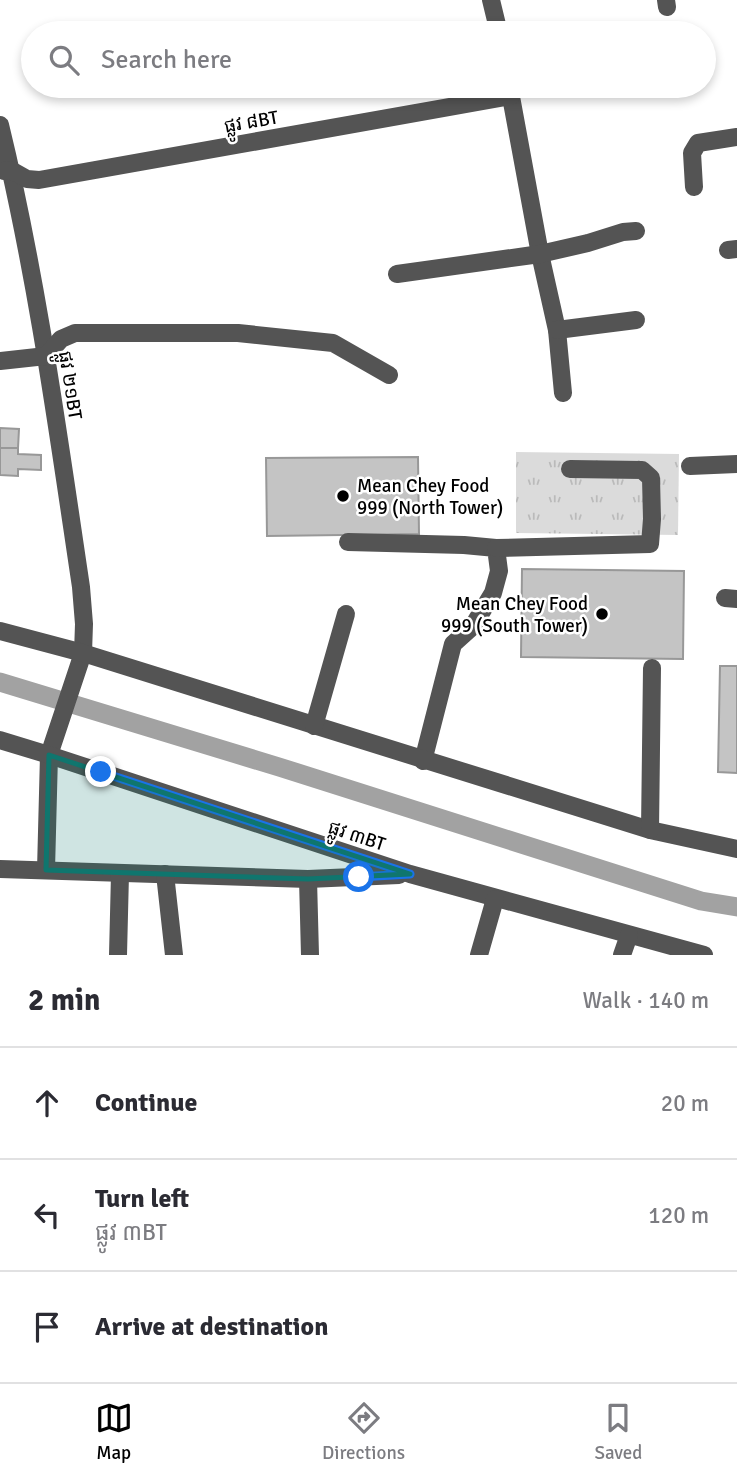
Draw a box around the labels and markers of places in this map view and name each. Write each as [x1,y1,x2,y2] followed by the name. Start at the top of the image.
[357,474,503,520] place label: Mean Chey Food 999 (North Tower)
[335,488,351,504] marker: Mean Chey Food 999 (North Tower)
[441,592,588,638] place label: Mean Chey Food 999 (South Tower)
[594,606,610,622] marker: Mean Chey Food 999 (South Tower)

